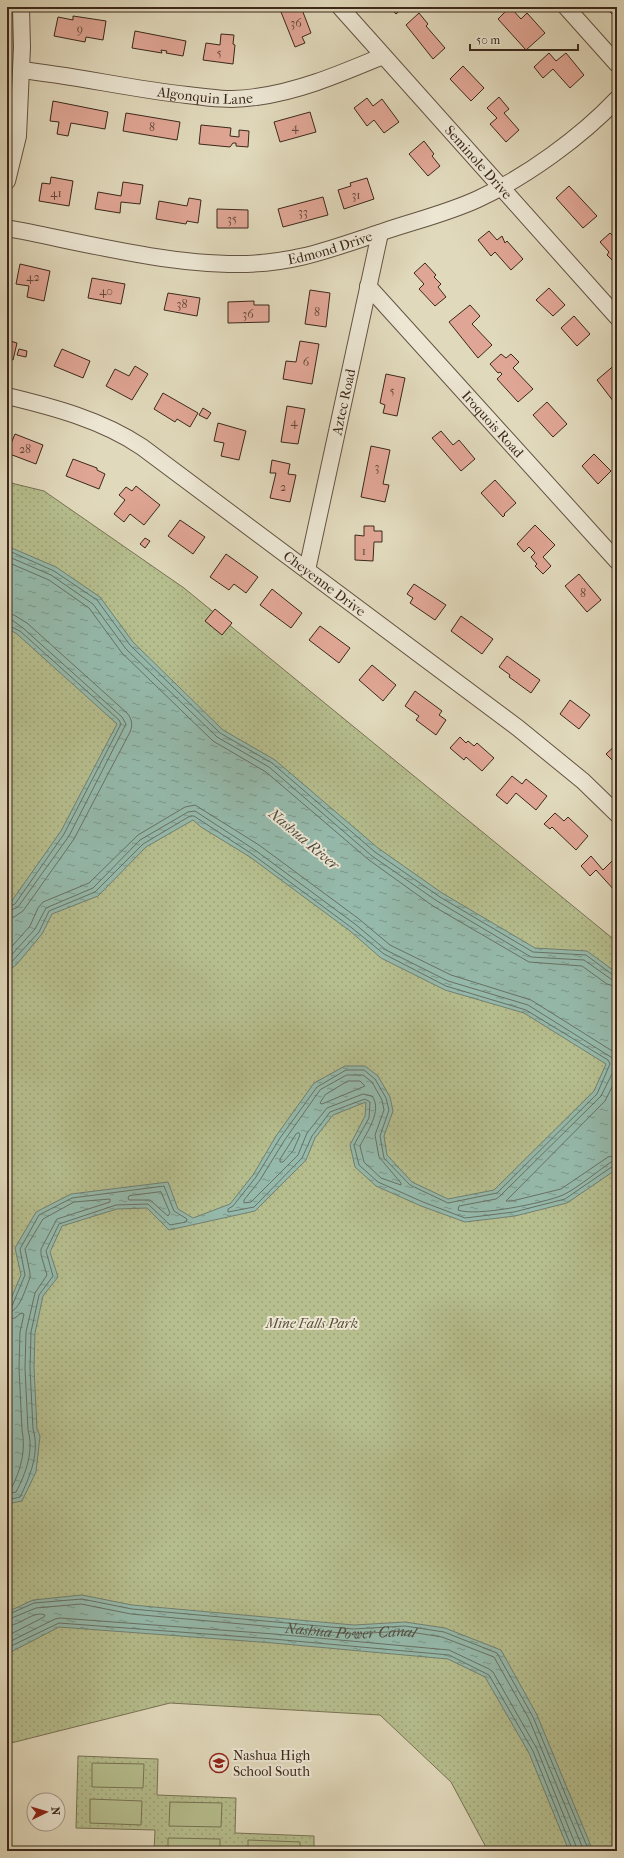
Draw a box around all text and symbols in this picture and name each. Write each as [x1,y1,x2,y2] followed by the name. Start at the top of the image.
[290,16,302,30] house number: 36
[77,22,83,36] house number: 9
[470,26,578,52] scale bar
[476,33,500,47] text: 50 m
[216,46,222,60] house number: 5
[155,83,254,108] street label: Algonquin Lane
[149,120,155,134] house number: 8
[291,120,299,134] house number: 4
[441,122,516,203] street label: Seminole Drive
[50,186,62,200] house number: 41
[351,188,361,202] house number: 31
[298,205,308,219] house number: 33
[227,212,237,226] house number: 35
[286,228,375,269] street label: Edmond Drive
[26,270,40,284] house number: 42
[99,284,113,298] house number: 40
[177,297,187,311] house number: 38
[314,305,320,319] house number: 8
[242,307,254,321] house number: 36
[303,355,310,369] house number: 6
[328,367,359,438] street label: Aztec Road
[389,384,395,398] house number: 5
[458,387,527,461] street label: Iroquois Road
[290,415,298,429] house number: 4
[19,442,31,456] house number: 28
[375,460,380,474] house number: 3
[280,480,286,494] house number: 2
[362,544,366,558] house number: 1
[280,548,369,620] street label: Cheyenne Drive
[580,586,586,600] house number: 8
[264,804,344,874] water label: Nashua River
[265,1315,358,1332] park label: Mine Falls Park
[283,1619,420,1643] water label: Nashua Power Canal
[233,1747,311,1780] place label: Nashua High School South
[208,1752,230,1774] school or university icon: Nashua High School South
[26,1792,66,1832] north arrow
[49,1806,62,1817] text: N

